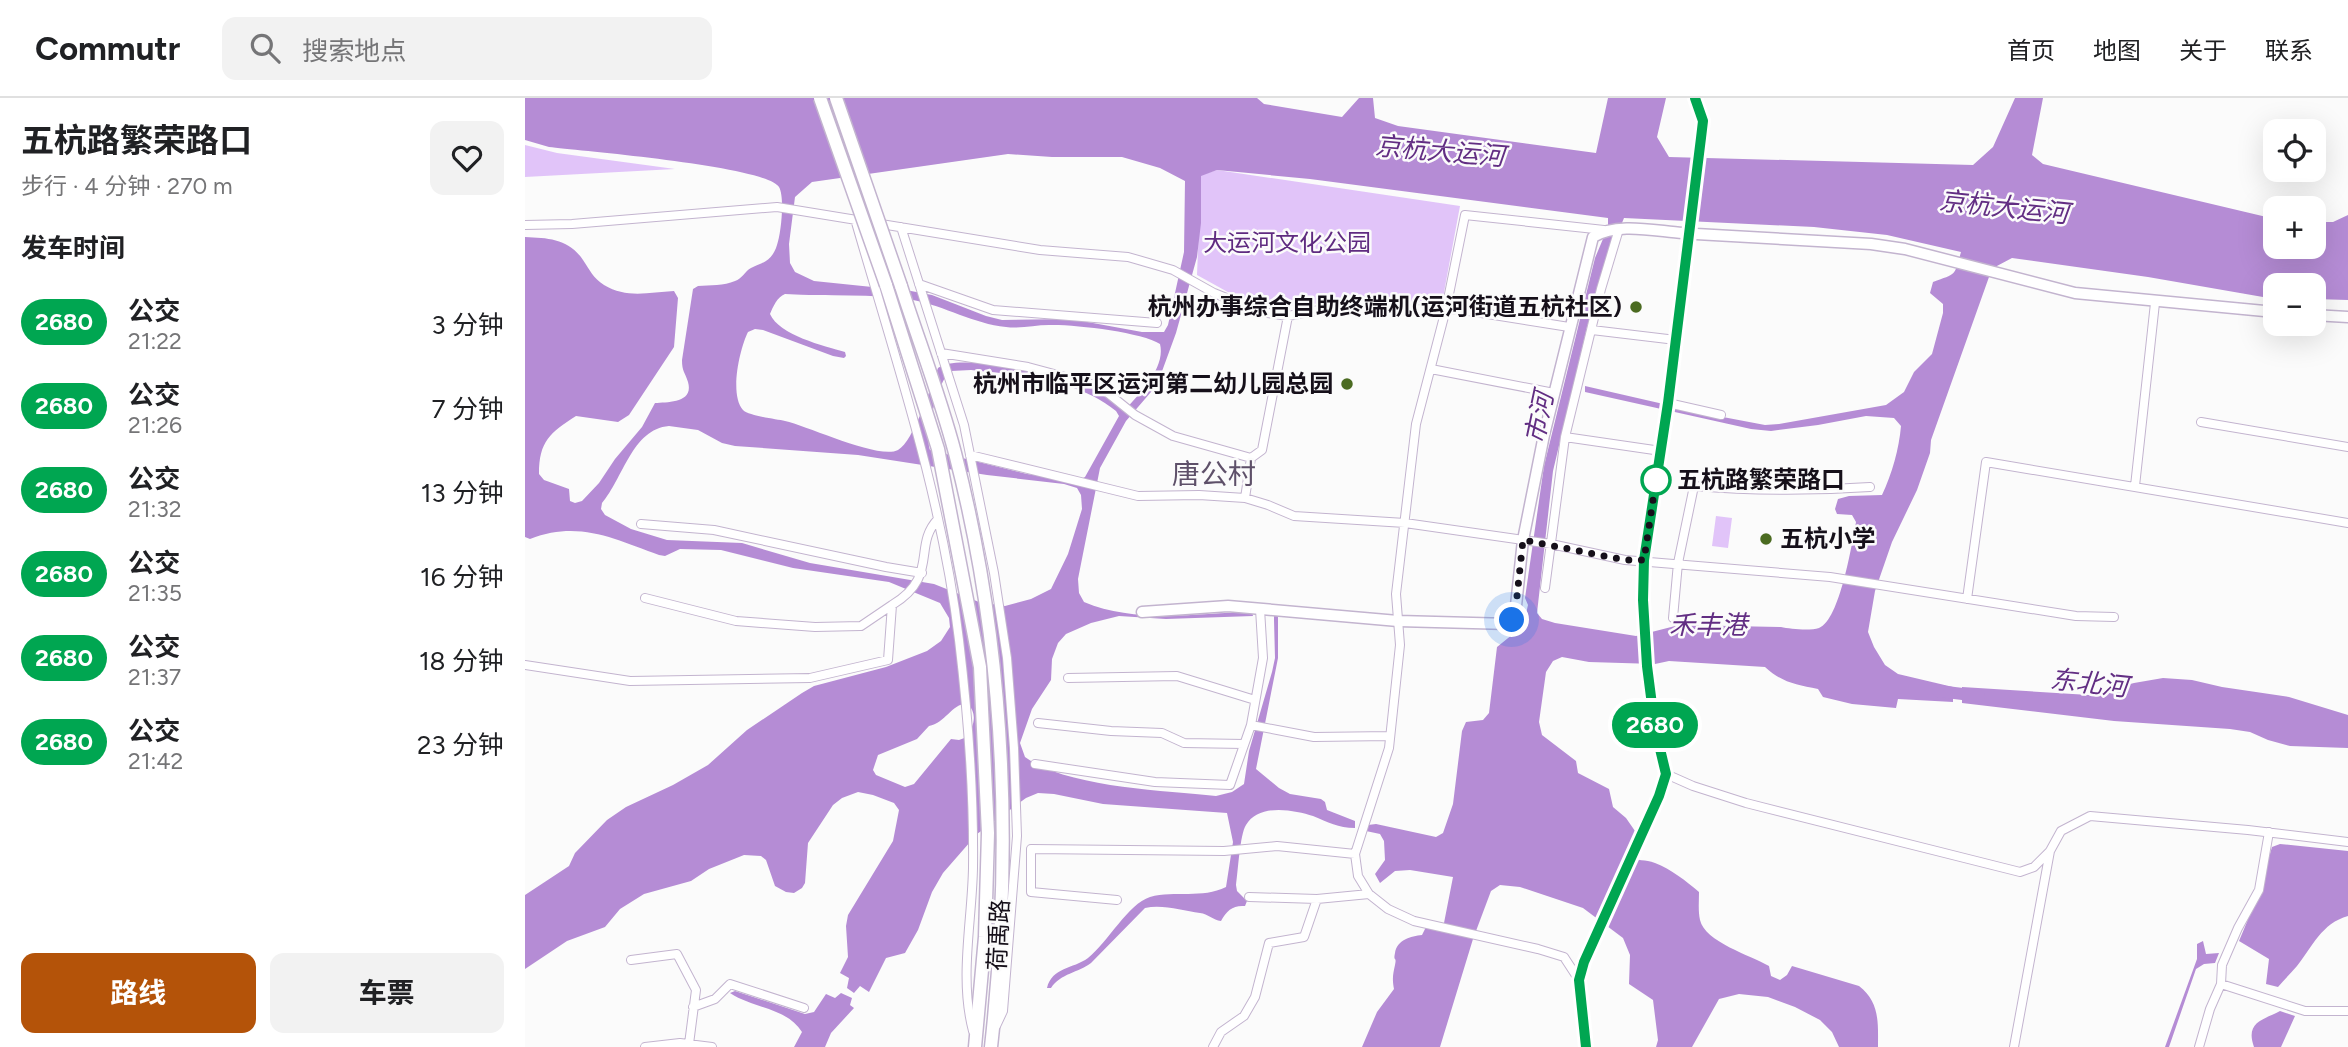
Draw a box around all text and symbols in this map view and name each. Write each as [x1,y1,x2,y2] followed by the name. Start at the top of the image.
[222,17,712,80] search box
[35,29,180,68] text: Commutr
[246,29,284,67] icon: search
[302,35,406,67] text: 搜索地点
[2007,36,2055,65] text: 首页
[2093,36,2141,65] text: 地图
[2179,36,2227,65] text: 关于
[2265,36,2313,65] text: 联系
[2263,119,2326,336] map controls
[2263,119,2326,182] button: locate
[21,121,252,160] text: 五杭路繁荣路口
[430,121,504,195] button: heart
[1374,129,1511,173] water label: 京杭大运河
[21,172,233,200] text: 步行 · 4 分钟 · 270 m
[1938,184,2075,230] water label: 京杭大运河
[2263,196,2326,259] button: +
[1203,228,1371,257] park label: 大运河文化公园
[21,232,125,264] text: 发车时间
[2263,273,2326,336] button: −
[1148,292,1622,321] place label: 杭州办事综合自助终端机(运河街道五杭社区)
[128,295,180,327] text: 公交
[1628,299,1644,315] marker: 杭州办事综合自助终端机(运河街道五杭社区)
[35,307,93,336] text: 2680
[431,309,504,341] text: 3 分钟
[128,327,182,355] text: 21:22
[973,369,1333,398] place label: 杭州市临平区运河第二幼儿园总园
[1339,376,1355,392] marker: 杭州市临平区运河第二幼儿园总园
[128,379,180,411] text: 公交
[1518,384,1561,447] water label: 市河
[35,391,93,420] text: 2680
[432,393,504,425] text: 7 分钟
[128,411,182,439] text: 21:26
[1172,457,1256,491] district label: 唐公村
[128,463,180,495] text: 公交
[1641,465,1671,495] marker: 五杭路繁荣路口
[1677,465,1845,494] place label: 五杭路繁荣路口
[35,475,93,504] text: 2680
[421,477,504,509] text: 13 分钟
[128,495,182,523] text: 21:32
[1780,524,1876,553] place label: 五杭小学
[1758,531,1774,547] marker: 五杭小学
[128,547,180,579] text: 公交
[35,559,93,588] text: 2680
[420,561,504,593] text: 16 分钟
[128,579,182,607] text: 21:35
[1494,602,1529,637] your location
[1669,609,1751,641] water label: 禾丰港
[128,631,180,663] text: 公交
[35,643,93,672] text: 2680
[419,645,504,677] text: 18 分钟
[128,663,181,691] text: 21:37
[2049,663,2134,704] water label: 东北河
[1606,702,1704,748] line badge: 2680
[1626,710,1684,739] text: 2680
[128,715,180,747] text: 公交
[35,727,93,756] text: 2680
[417,729,504,761] text: 23 分钟
[128,747,183,775] text: 21:42
[982,898,1015,972] street label: 荷禹路
[21,953,256,1033] button: 路线
[270,953,504,1033] button: 车票

